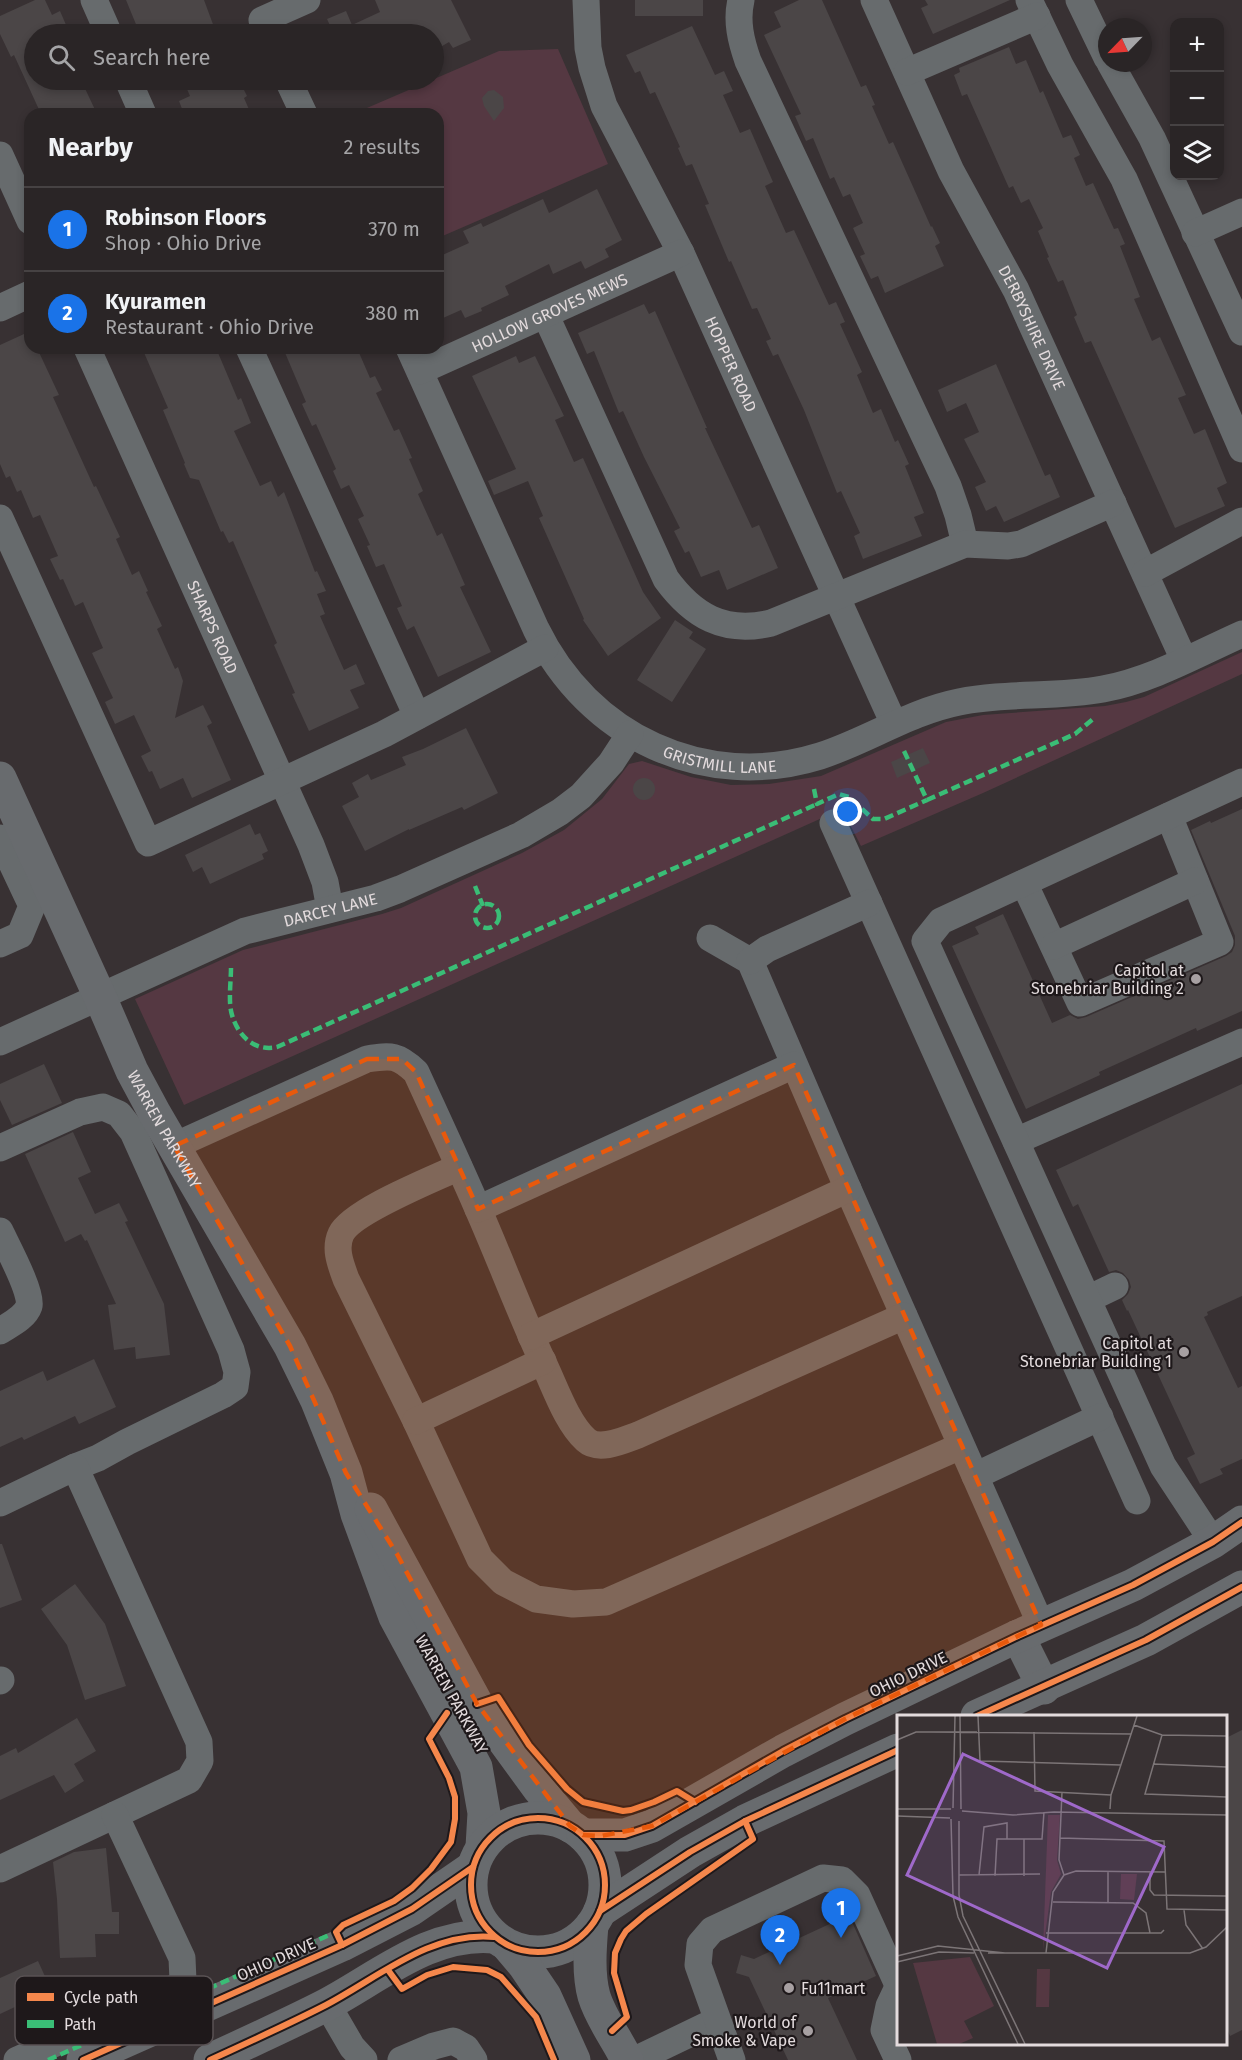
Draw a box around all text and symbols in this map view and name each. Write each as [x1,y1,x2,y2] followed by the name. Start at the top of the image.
[1098,18,1152,72] north arrow
[1170,18,1224,180] map controls
[1170,18,1224,72] button: +
[24,24,444,90] search box
[45,41,78,74] icon: search
[93,44,211,71] text: Search here
[1170,72,1224,126] button: −
[1170,126,1224,180] button: layers
[48,132,133,163] text: Nearby
[343,135,420,159] text: 2 results
[105,204,266,231] text: Robinson Floors
[63,217,72,241] text: 1
[368,217,420,241] text: 370 m
[105,231,262,255] text: Shop · Ohio Drive
[994,262,1069,393] street label: DERBYSHIRE DRIVE
[468,269,631,357] street label: HOLLOW GROVES MEWS
[105,288,206,315] text: Kyuramen
[62,301,73,325] text: 2
[365,301,420,325] text: 380 m
[701,313,761,415] street label: HOPPER ROAD
[105,315,314,339] text: Restaurant · Ohio Drive
[183,578,242,677] street label: SHARPS ROAD
[660,742,777,777] street label: GRISTMILL LANE
[833,797,862,826] your location
[282,889,379,931] street label: DARCEY LANE
[1031,961,1184,998] place label: Capitol at Stonebriar Building 2
[1189,972,1203,986] marker: Capitol at Stonebriar Building 2
[123,1067,205,1192] street label: WARREN PARKWAY
[1020,1334,1172,1371] place label: Capitol at Stonebriar Building 1
[1177,1345,1191,1359] marker: Capitol at Stonebriar Building 1
[411,1632,492,1757] street label: WARREN PARKWAY
[866,1647,950,1701] street label: OHIO DRIVE
[897,1715,1227,2045] inset map
[822,1888,860,1938] pin: 1
[760,1916,800,1965] pin: 2
[234,1934,319,1985] street label: OHIO DRIVE
[15,1976,213,2045] legend
[801,1979,865,1998] place label: Fu11mart
[782,1981,796,1995] marker: Fu11mart
[64,1988,138,2007] text: Cycle path
[692,2013,798,2050] place label: World of Smoke & Vape
[64,2015,96,2034] text: Path
[801,2024,815,2038] marker: World of Smoke & Vape

